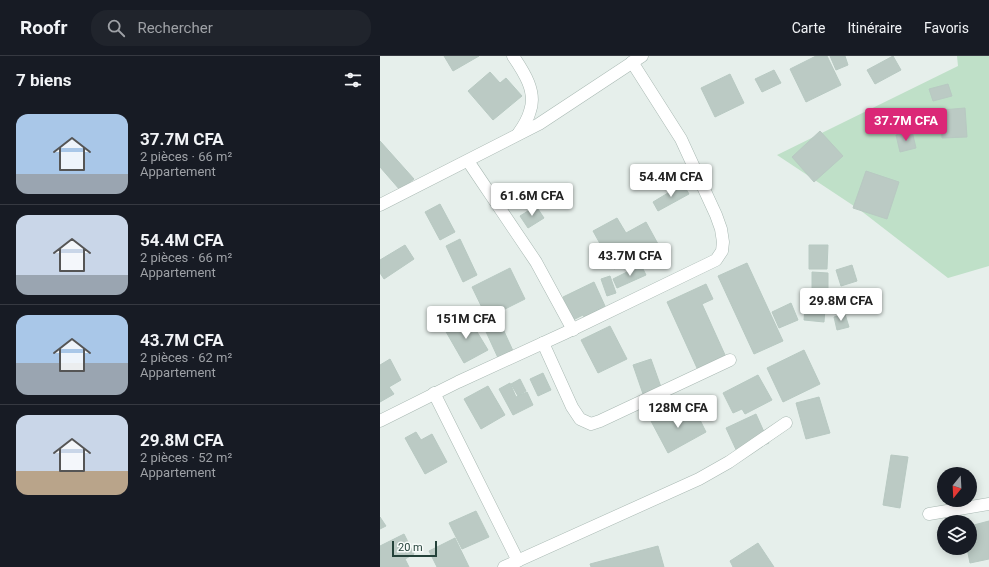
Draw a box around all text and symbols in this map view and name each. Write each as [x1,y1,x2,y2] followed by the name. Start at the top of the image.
[91,10,371,46] search box
[20,16,67,39] text: Roofr
[105,17,127,39] icon: search
[137,19,213,37] text: Rechercher
[792,20,825,36] text: Carte
[847,20,902,36] text: Itinéraire
[924,20,969,36] text: Favoris
[342,69,364,91] icon: filters
[16,70,71,90] text: 7 biens
[860,108,952,142] pin: 37.7M CFA
[874,113,938,128] text: 37.7M CFA
[140,129,224,149] text: 37.7M CFA
[48,130,96,178] icon: home
[140,149,232,164] text: 2 pièces · 66 m²
[140,164,216,179] text: Appartement
[625,164,717,198] pin: 54.4M CFA
[639,169,703,184] text: 54.4M CFA
[486,183,578,217] pin: 61.6M CFA
[500,188,564,203] text: 61.6M CFA
[140,230,224,250] text: 54.4M CFA
[48,231,96,279] icon: home
[584,243,676,277] pin: 43.7M CFA
[598,248,662,263] text: 43.7M CFA
[140,250,232,265] text: 2 pièces · 66 m²
[140,265,216,280] text: Appartement
[795,288,887,322] pin: 29.8M CFA
[809,293,873,308] text: 29.8M CFA
[425,306,507,340] pin: 151M CFA
[436,311,496,326] text: 151M CFA
[140,330,224,350] text: 43.7M CFA
[48,331,96,379] icon: home
[140,350,232,365] text: 2 pièces · 62 m²
[140,365,216,380] text: Appartement
[637,395,719,429] pin: 128M CFA
[648,400,708,415] text: 128M CFA
[140,430,224,450] text: 29.8M CFA
[48,431,96,479] icon: home
[140,450,232,465] text: 2 pièces · 52 m²
[140,465,216,480] text: Appartement
[937,467,977,507] north arrow
[937,467,977,555] map controls
[937,515,977,555] button: layers
[392,539,437,558] scale bar
[398,541,423,554] text: 20 m

